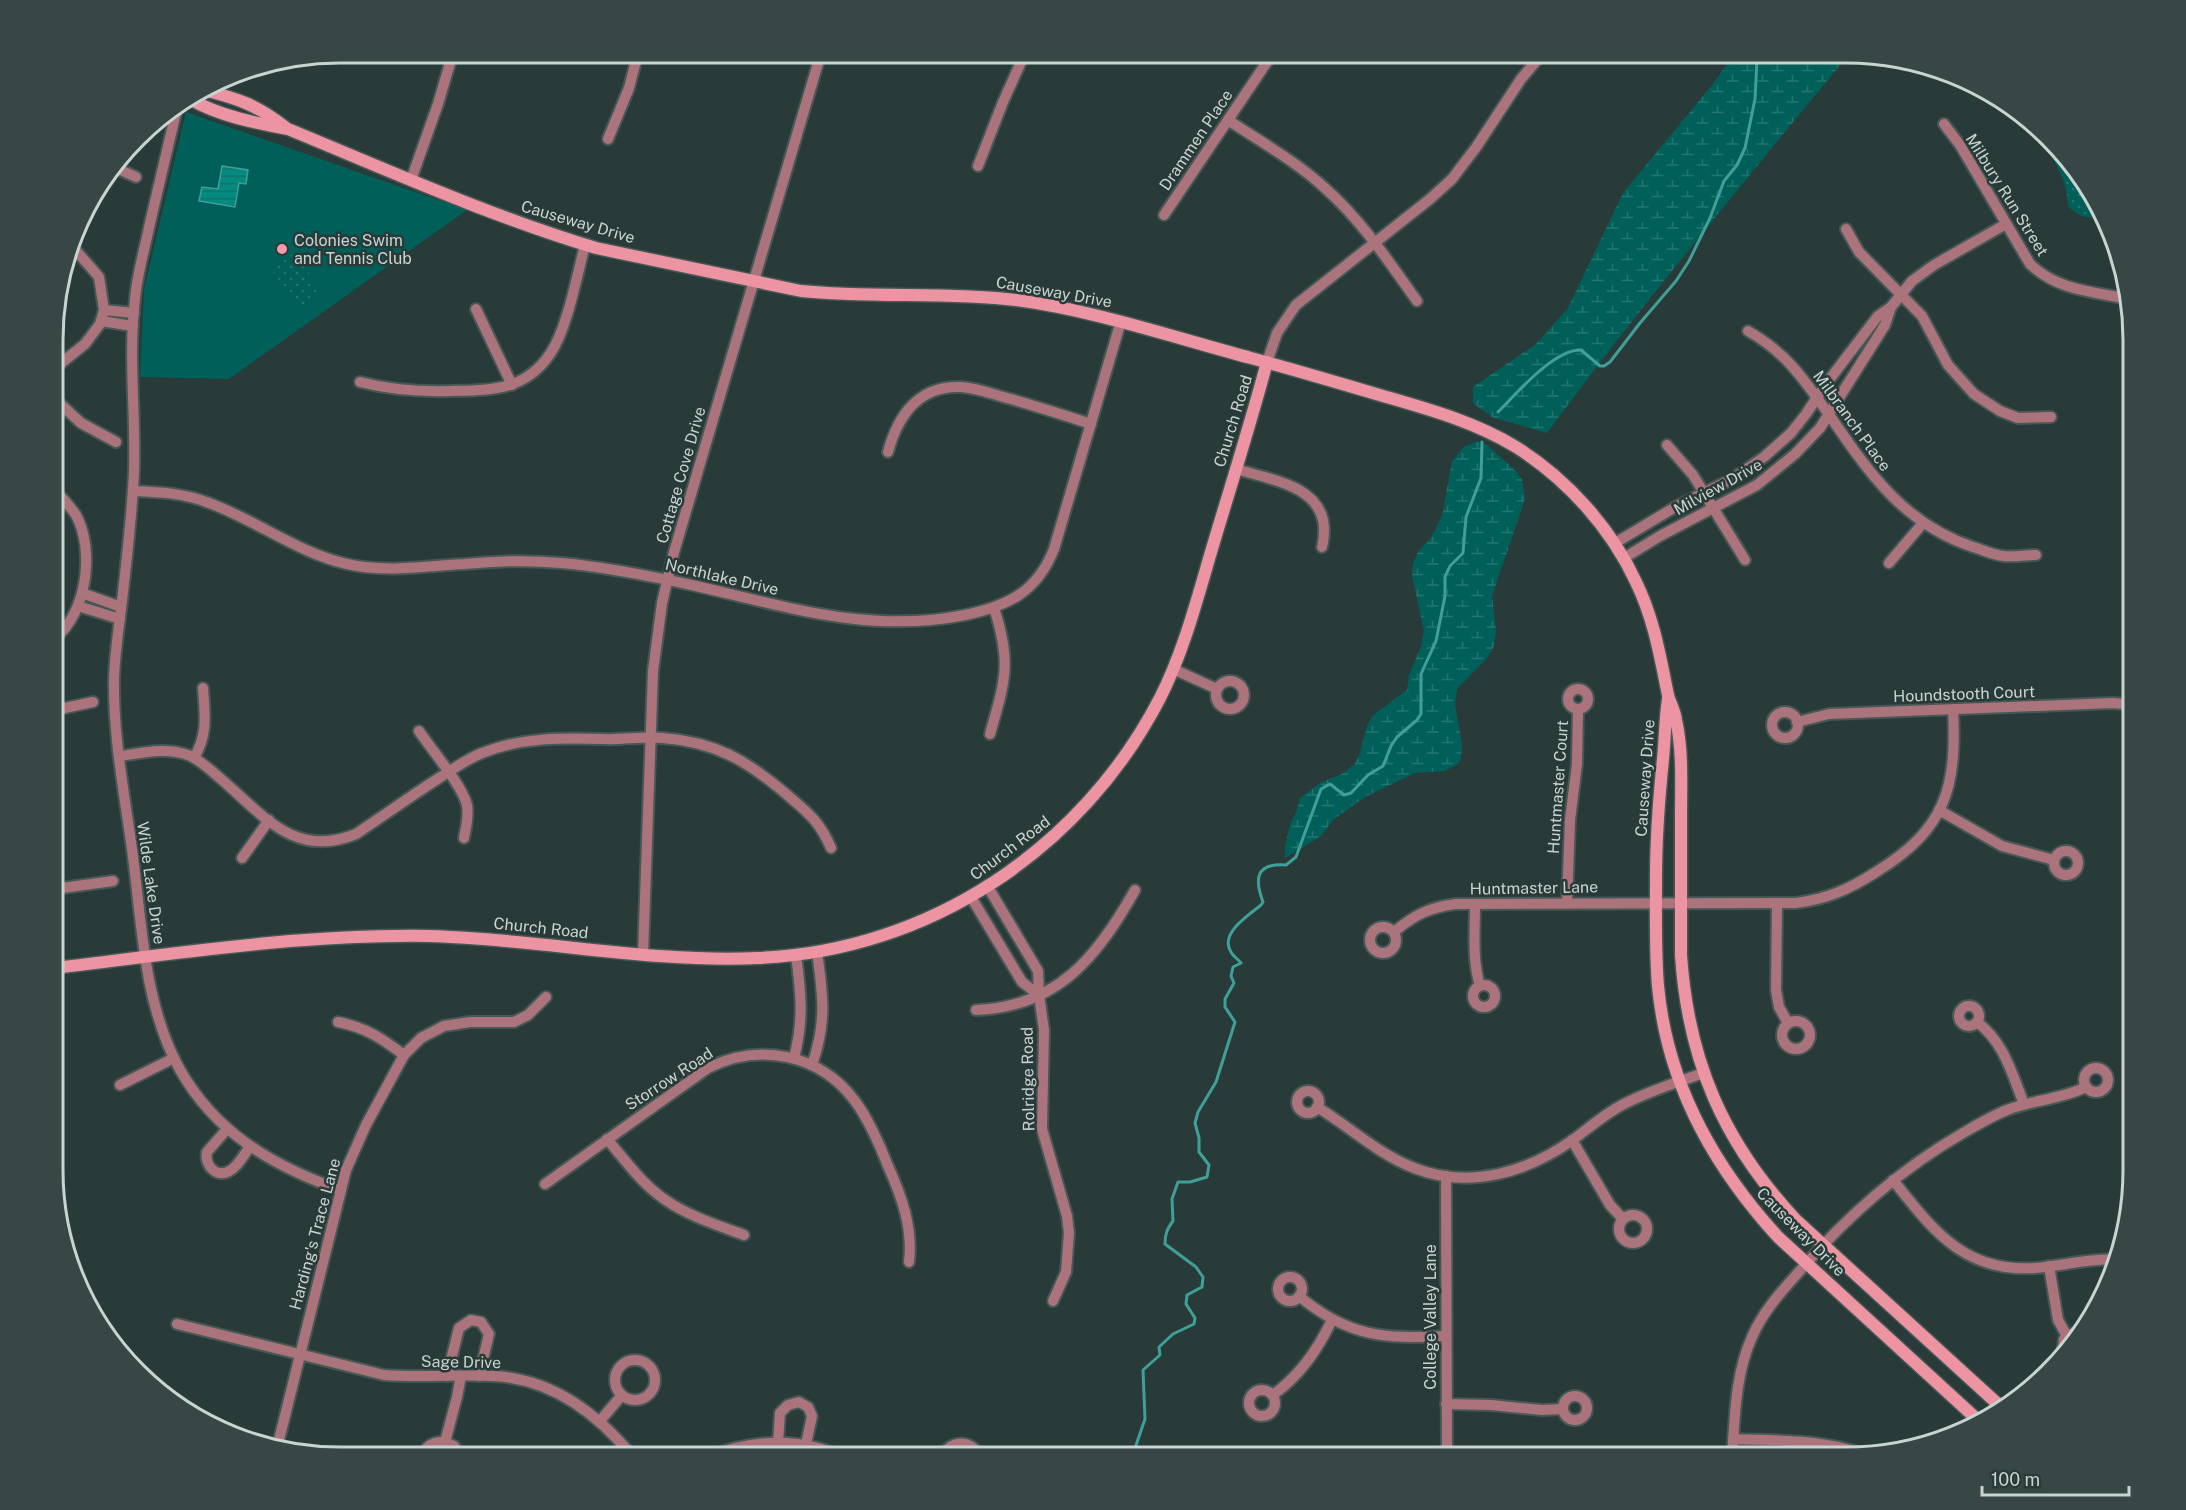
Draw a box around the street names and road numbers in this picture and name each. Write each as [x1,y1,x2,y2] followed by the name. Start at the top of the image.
[1155,86,1237,194] street label: Drammen Place
[1962,130,2052,260] street label: Milbury Run Street
[519,197,637,247] street label: Causeway Drive
[994,272,1114,312] street label: Causeway Drive
[1809,367,1895,475] street label: Milbranch Place
[1210,373,1256,469] street label: Church Road
[652,404,710,546] street label: Cottage Cove Drive
[1670,455,1766,519] street label: Milview Drive
[663,555,781,599] street label: Northlake Drive
[1893,682,2035,706] street label: Houndstooth Court
[1544,719,1572,855] street label: Huntmaster Court
[1631,719,1659,837] street label: Causeway Drive
[966,812,1054,884] street label: Church Road
[133,820,169,946] street label: Wilde Lake Drive
[1470,877,1598,899] street label: Huntmaster Lane
[493,914,589,942] street label: Church Road
[1018,1027,1038,1131] street label: Rolridge Road
[621,1044,717,1114] street label: Storrow Road
[286,1156,344,1312] street label: Harding's Trace Lane
[1753,1184,1849,1280] street label: Causeway Drive
[1421,1244,1440,1390] street label: College Valley Lane
[421,1352,501,1372] street label: Sage Drive

